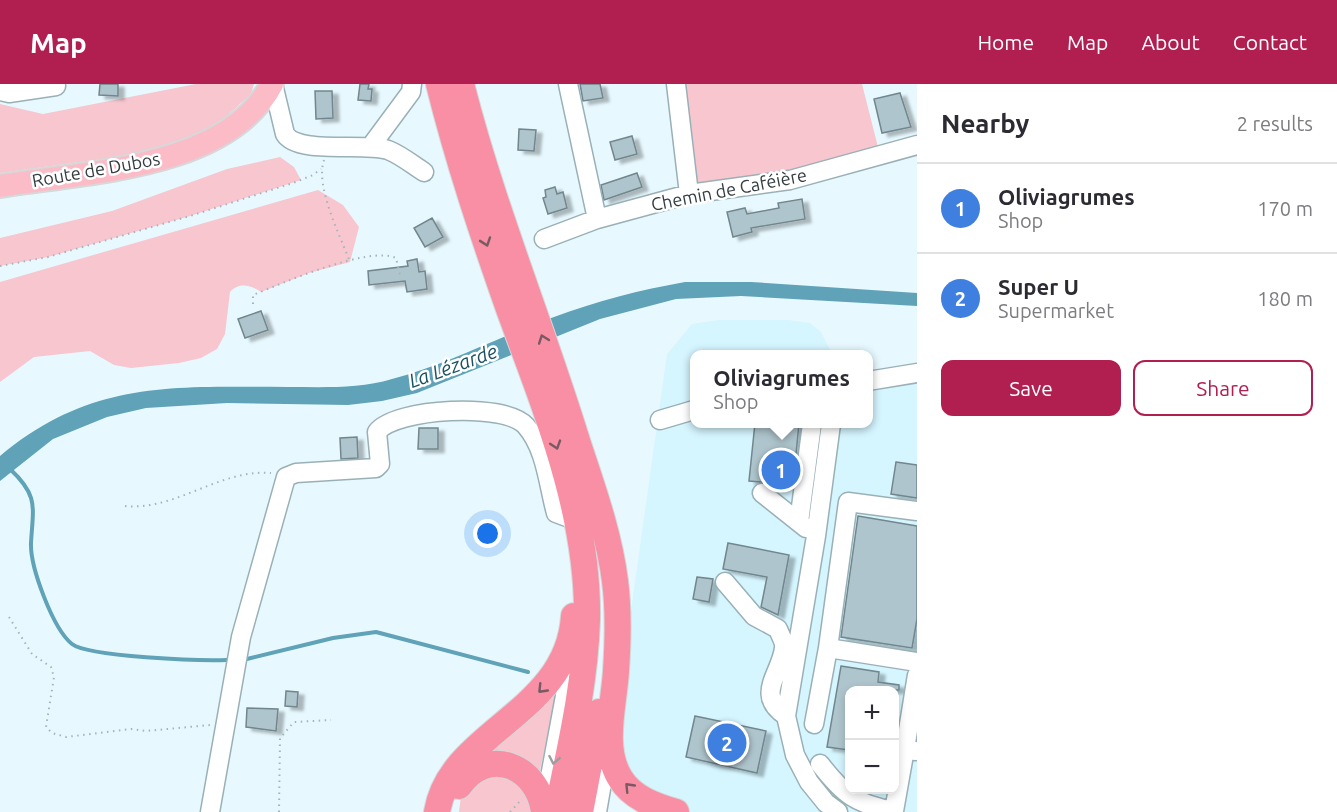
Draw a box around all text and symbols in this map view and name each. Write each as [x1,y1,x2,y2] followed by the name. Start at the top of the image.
[30,27,87,58] text: Map
[977,30,1034,54] text: Home
[1067,30,1108,54] text: Map
[1141,30,1200,54] text: About
[1233,30,1307,54] text: Contact
[941,109,1029,138] text: Nearby
[1237,112,1313,135] text: 2 results
[30,148,162,190] street label: Route de Dubos
[649,164,808,214] street label: Chemin de Caféière
[998,184,1135,209] text: Oliviagrumes
[955,197,966,220] text: 1
[1257,197,1313,220] text: 170 m
[998,209,1043,232] text: Shop
[478,236,491,247] one-way arrow
[998,274,1079,299] text: Super U
[955,287,966,310] text: 2
[1257,287,1313,310] text: 180 m
[998,299,1114,322] text: Supermarket
[538,334,551,345] one-way arrow
[406,339,500,392] water label: La Lézarde
[690,350,873,428] popup
[941,360,1121,416] button: Save
[1133,360,1313,416] button: Share
[713,365,850,390] text: Oliviagrumes
[713,390,759,413] text: Shop
[549,439,561,450] one-way arrow
[762,448,800,492] pin: 1
[473,519,502,548] your location
[538,682,549,693] one-way arrow
[845,686,899,794] map controls
[845,686,899,740] button: +
[708,720,746,766] pin: 2
[845,740,899,794] button: −
[548,754,561,764] one-way arrow
[625,784,636,795] one-way arrow

